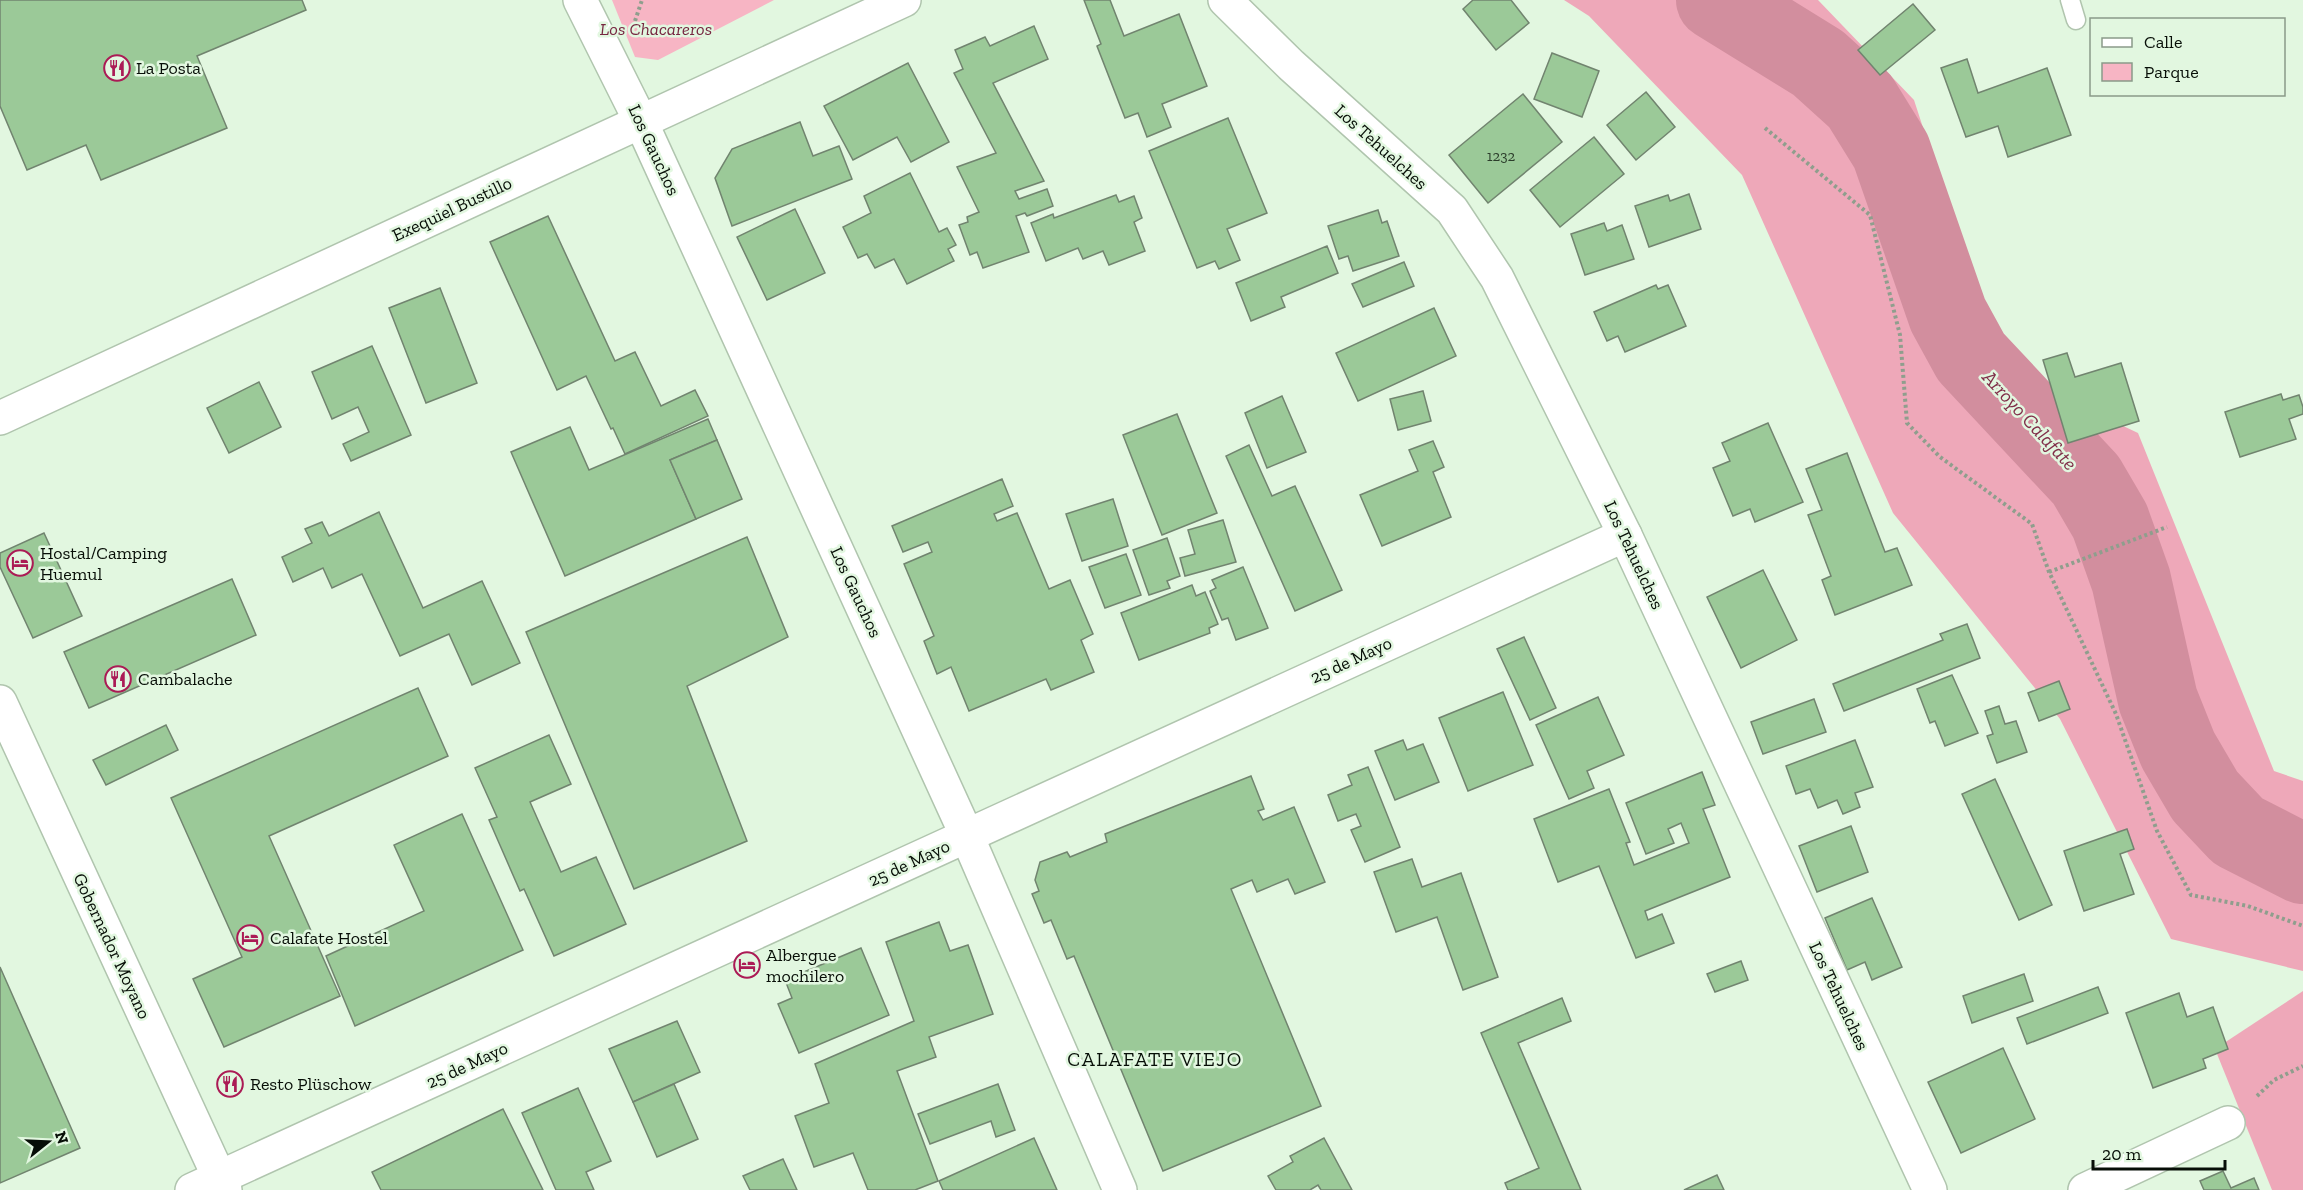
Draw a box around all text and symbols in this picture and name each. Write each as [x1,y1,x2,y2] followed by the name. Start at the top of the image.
[600,18,712,40] park label: Los Chacareros
[2090,18,2285,96] legend
[2144,31,2182,53] text: Calle
[102,53,132,83] restaurant icon: La Posta
[136,57,201,79] place label: La Posta
[2144,61,2199,83] text: Parque
[1330,100,1432,195] street label: Los Tehuelches
[623,101,685,199] street label: Los Gauchos
[1487,147,1516,165] house number: 1232
[389,172,515,246] street label: Exequiel Bustillo
[1977,364,2082,475] water label: Arroyo Calafate
[1599,497,1669,613] street label: Los Tehuelches
[40,542,167,585] place label: Hostal/Camping Huemul
[825,543,887,641] street label: Los Gauchos
[5,548,35,578] hotel icon: Hostal/Camping Huemul
[1307,632,1395,688] street label: 25 de Mayo
[103,664,133,694] restaurant icon: Cambalache
[138,668,233,690] place label: Cambalache
[865,835,953,891] street label: 25 de Mayo
[69,869,155,1023] street label: Gobernador Moyano
[235,923,265,953] hotel icon: Calafate Hostel
[270,927,388,949] place label: Calafate Hostel
[1804,938,1874,1054] street label: Los Tehuelches
[766,944,844,987] place label: Albergue mochilero
[732,950,762,980] hotel icon: Albergue mochilero
[423,1037,511,1093] street label: 25 de Mayo
[1067,1047,1243,1071] district label: CALAFATE VIEJO
[215,1069,245,1099] restaurant icon: Resto Plüschow
[250,1073,372,1095] place label: Resto Plüschow
[18,1112,78,1172] north arrow
[51,1129,73,1146] text: N
[2093,1133,2225,1171] scale bar
[2102,1143,2142,1165] text: 20 m

